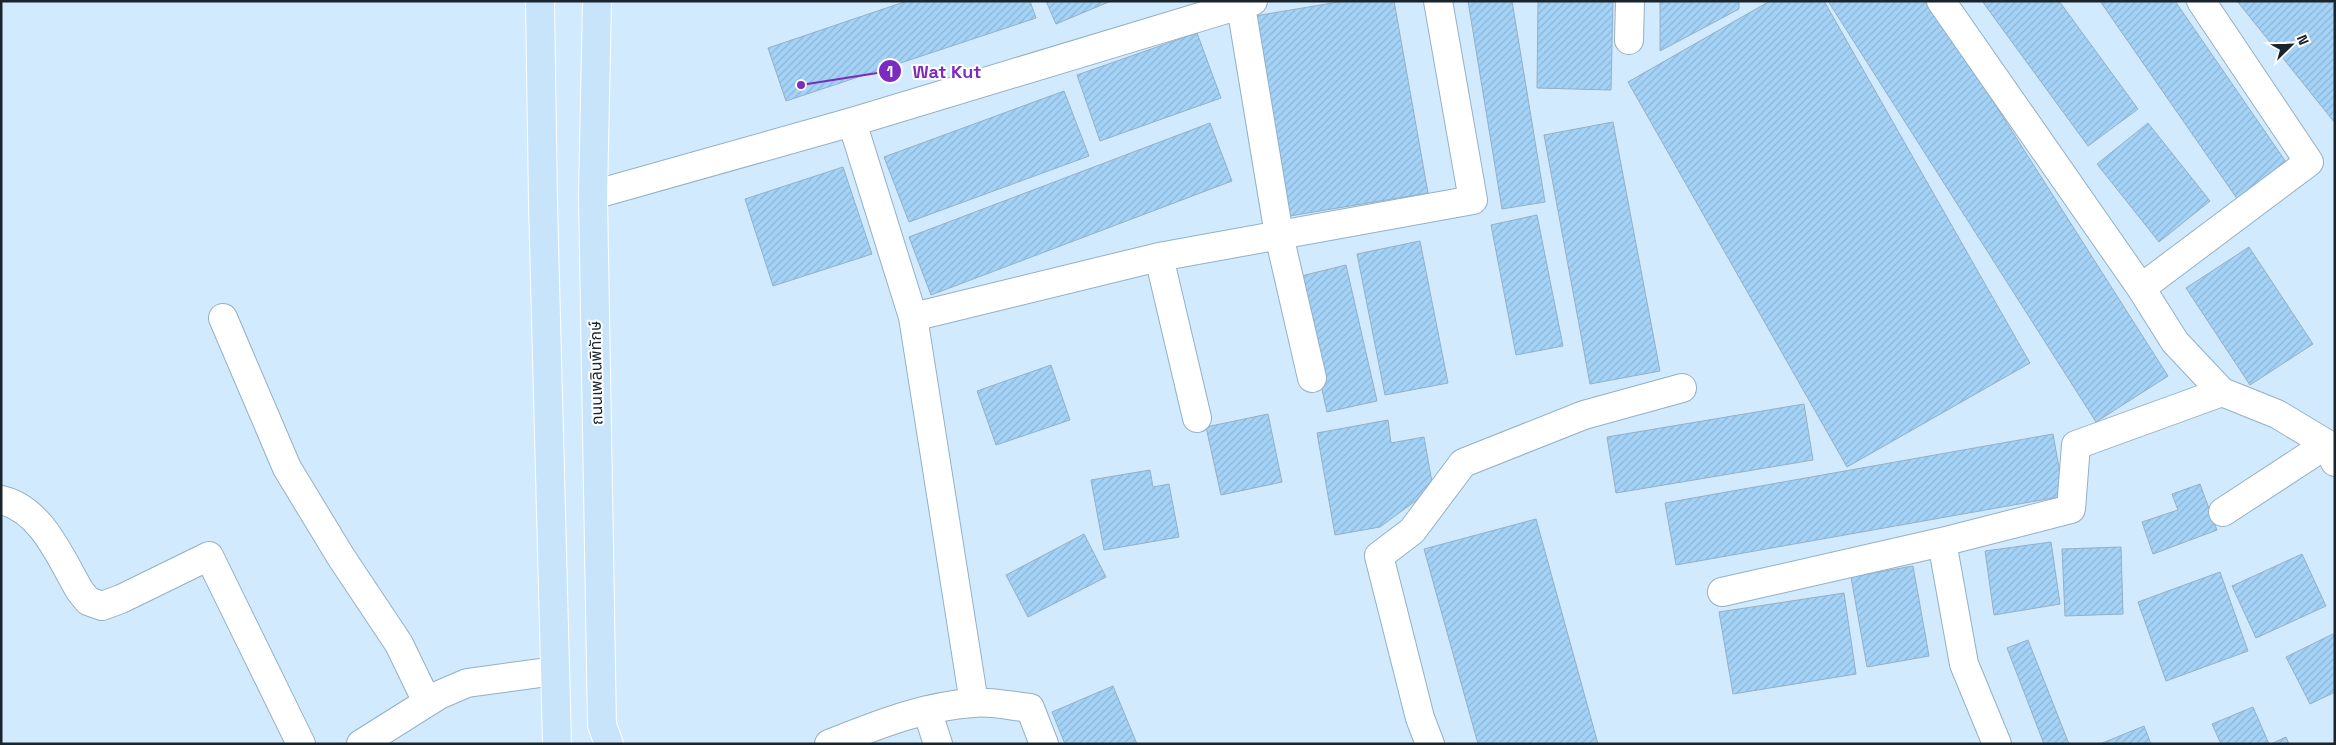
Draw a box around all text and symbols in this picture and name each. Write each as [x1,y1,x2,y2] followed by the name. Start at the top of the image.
[2266,20,2316,70] north arrow
[2293,32,2313,48] text: N
[878,55,992,88] callout: Wat Kut
[913,60,981,83] text: Wat Kut
[887,62,893,81] text: 1
[585,321,607,425] street label: ถนนเพลินพิทักษ์

